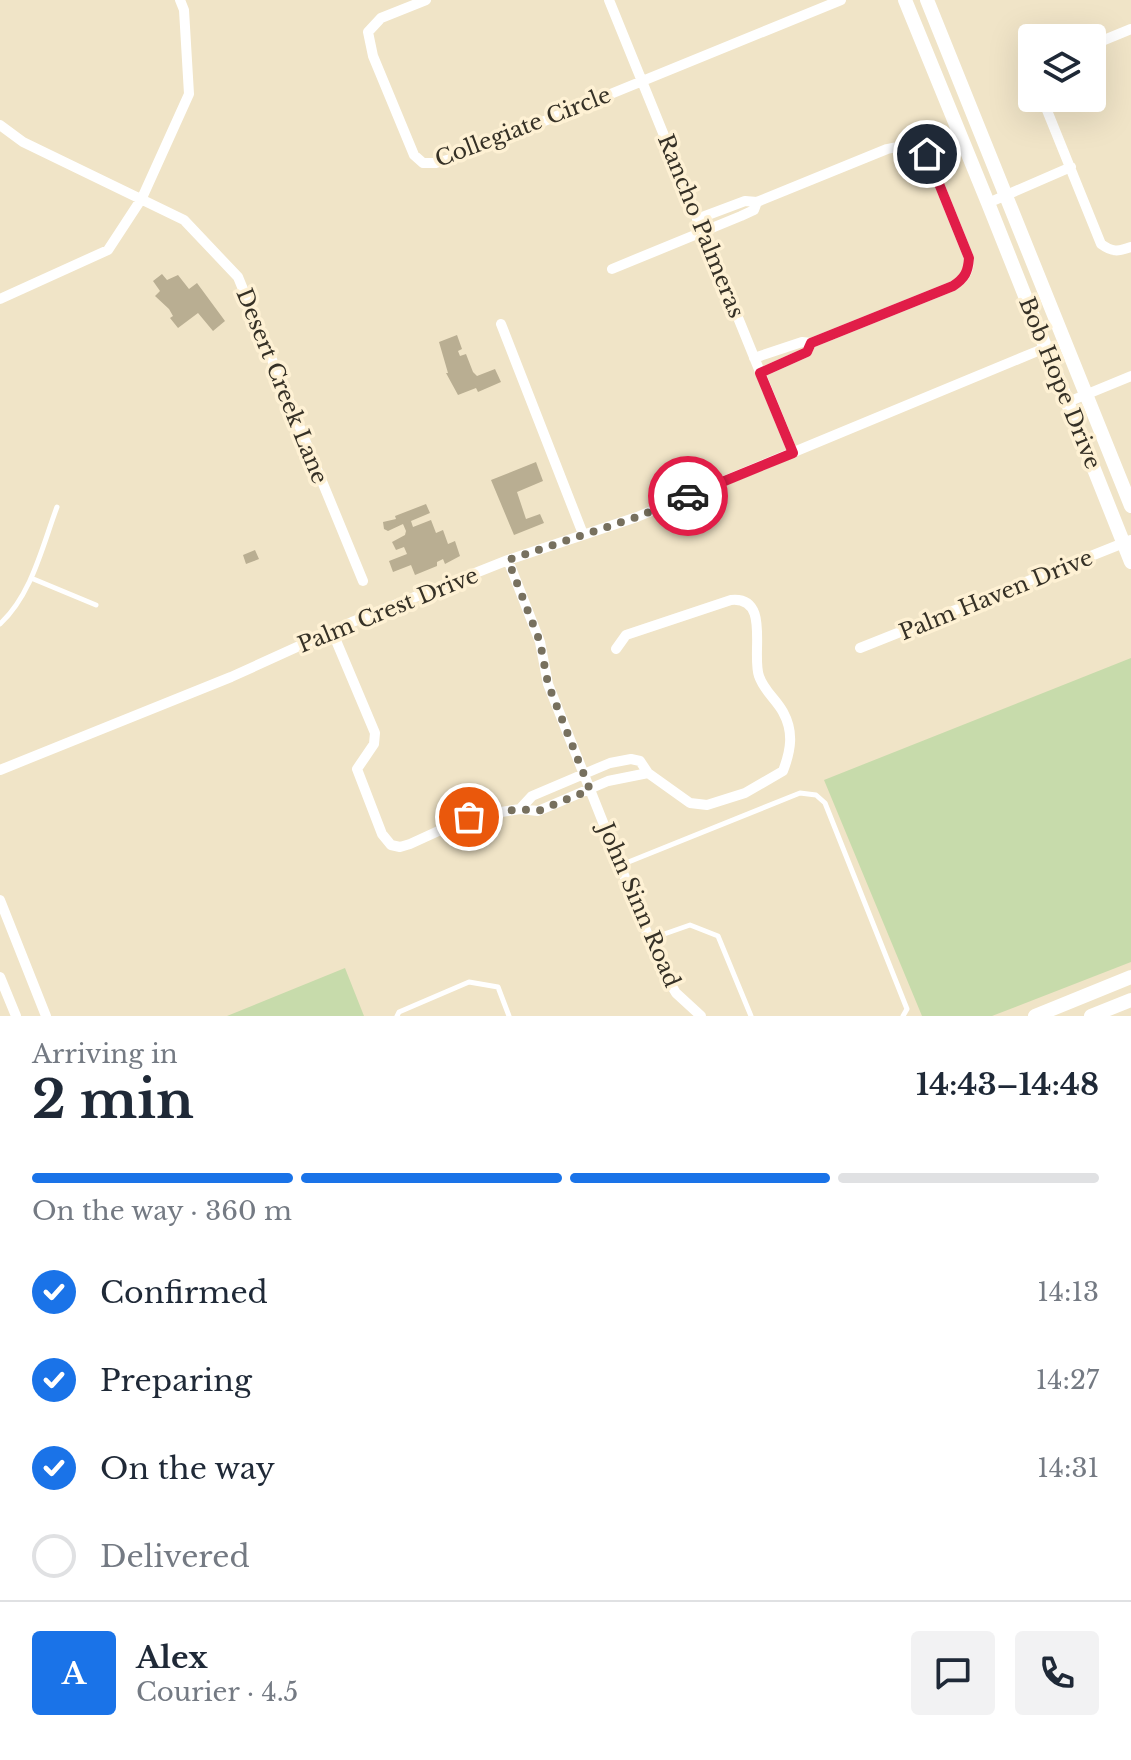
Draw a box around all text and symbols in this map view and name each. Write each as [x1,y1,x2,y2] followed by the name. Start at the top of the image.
[1018,24,1106,112] map controls
[1018,24,1106,112] button: layers
[431,81,615,173] street label: Collegiate Circle
[893,120,961,188] pin
[652,130,750,322] street label: Rancho Palmeras
[905,132,949,176] icon: home
[230,284,334,488] street label: Desert Creek Lane
[1013,293,1107,473] street label: Bob Hope Drive
[648,456,728,536] courier
[666,474,710,518] icon: car
[895,544,1097,646] street label: Palm Haven Drive
[294,562,482,658] street label: Palm Crest Drive
[435,783,503,851] pin
[447,795,491,839] icon: bag
[591,816,686,991] street label: John Sinn Road
[32,1038,178,1070] text: Arriving in
[916,1066,1099,1103] text: 14:43–14:48
[32,1068,194,1132] text: 2 min
[32,1195,292,1227] text: On the way · 360 m
[32,1270,76,1314] icon: check
[100,1274,268,1311] text: Confirmed
[1037,1276,1099,1308] text: 14:13
[32,1358,76,1402] icon: check
[100,1362,252,1399] text: Preparing
[1036,1364,1099,1396] text: 14:27
[32,1446,76,1490] icon: check
[100,1450,275,1487] text: On the way
[1037,1452,1099,1484] text: 14:31
[100,1538,250,1575] text: Delivered
[911,1631,995,1715] button: chat
[1015,1631,1099,1715] button: phone
[136,1639,208,1676] text: Alex
[62,1655,86,1692] text: A
[136,1676,298,1708] text: Courier · 4.5

